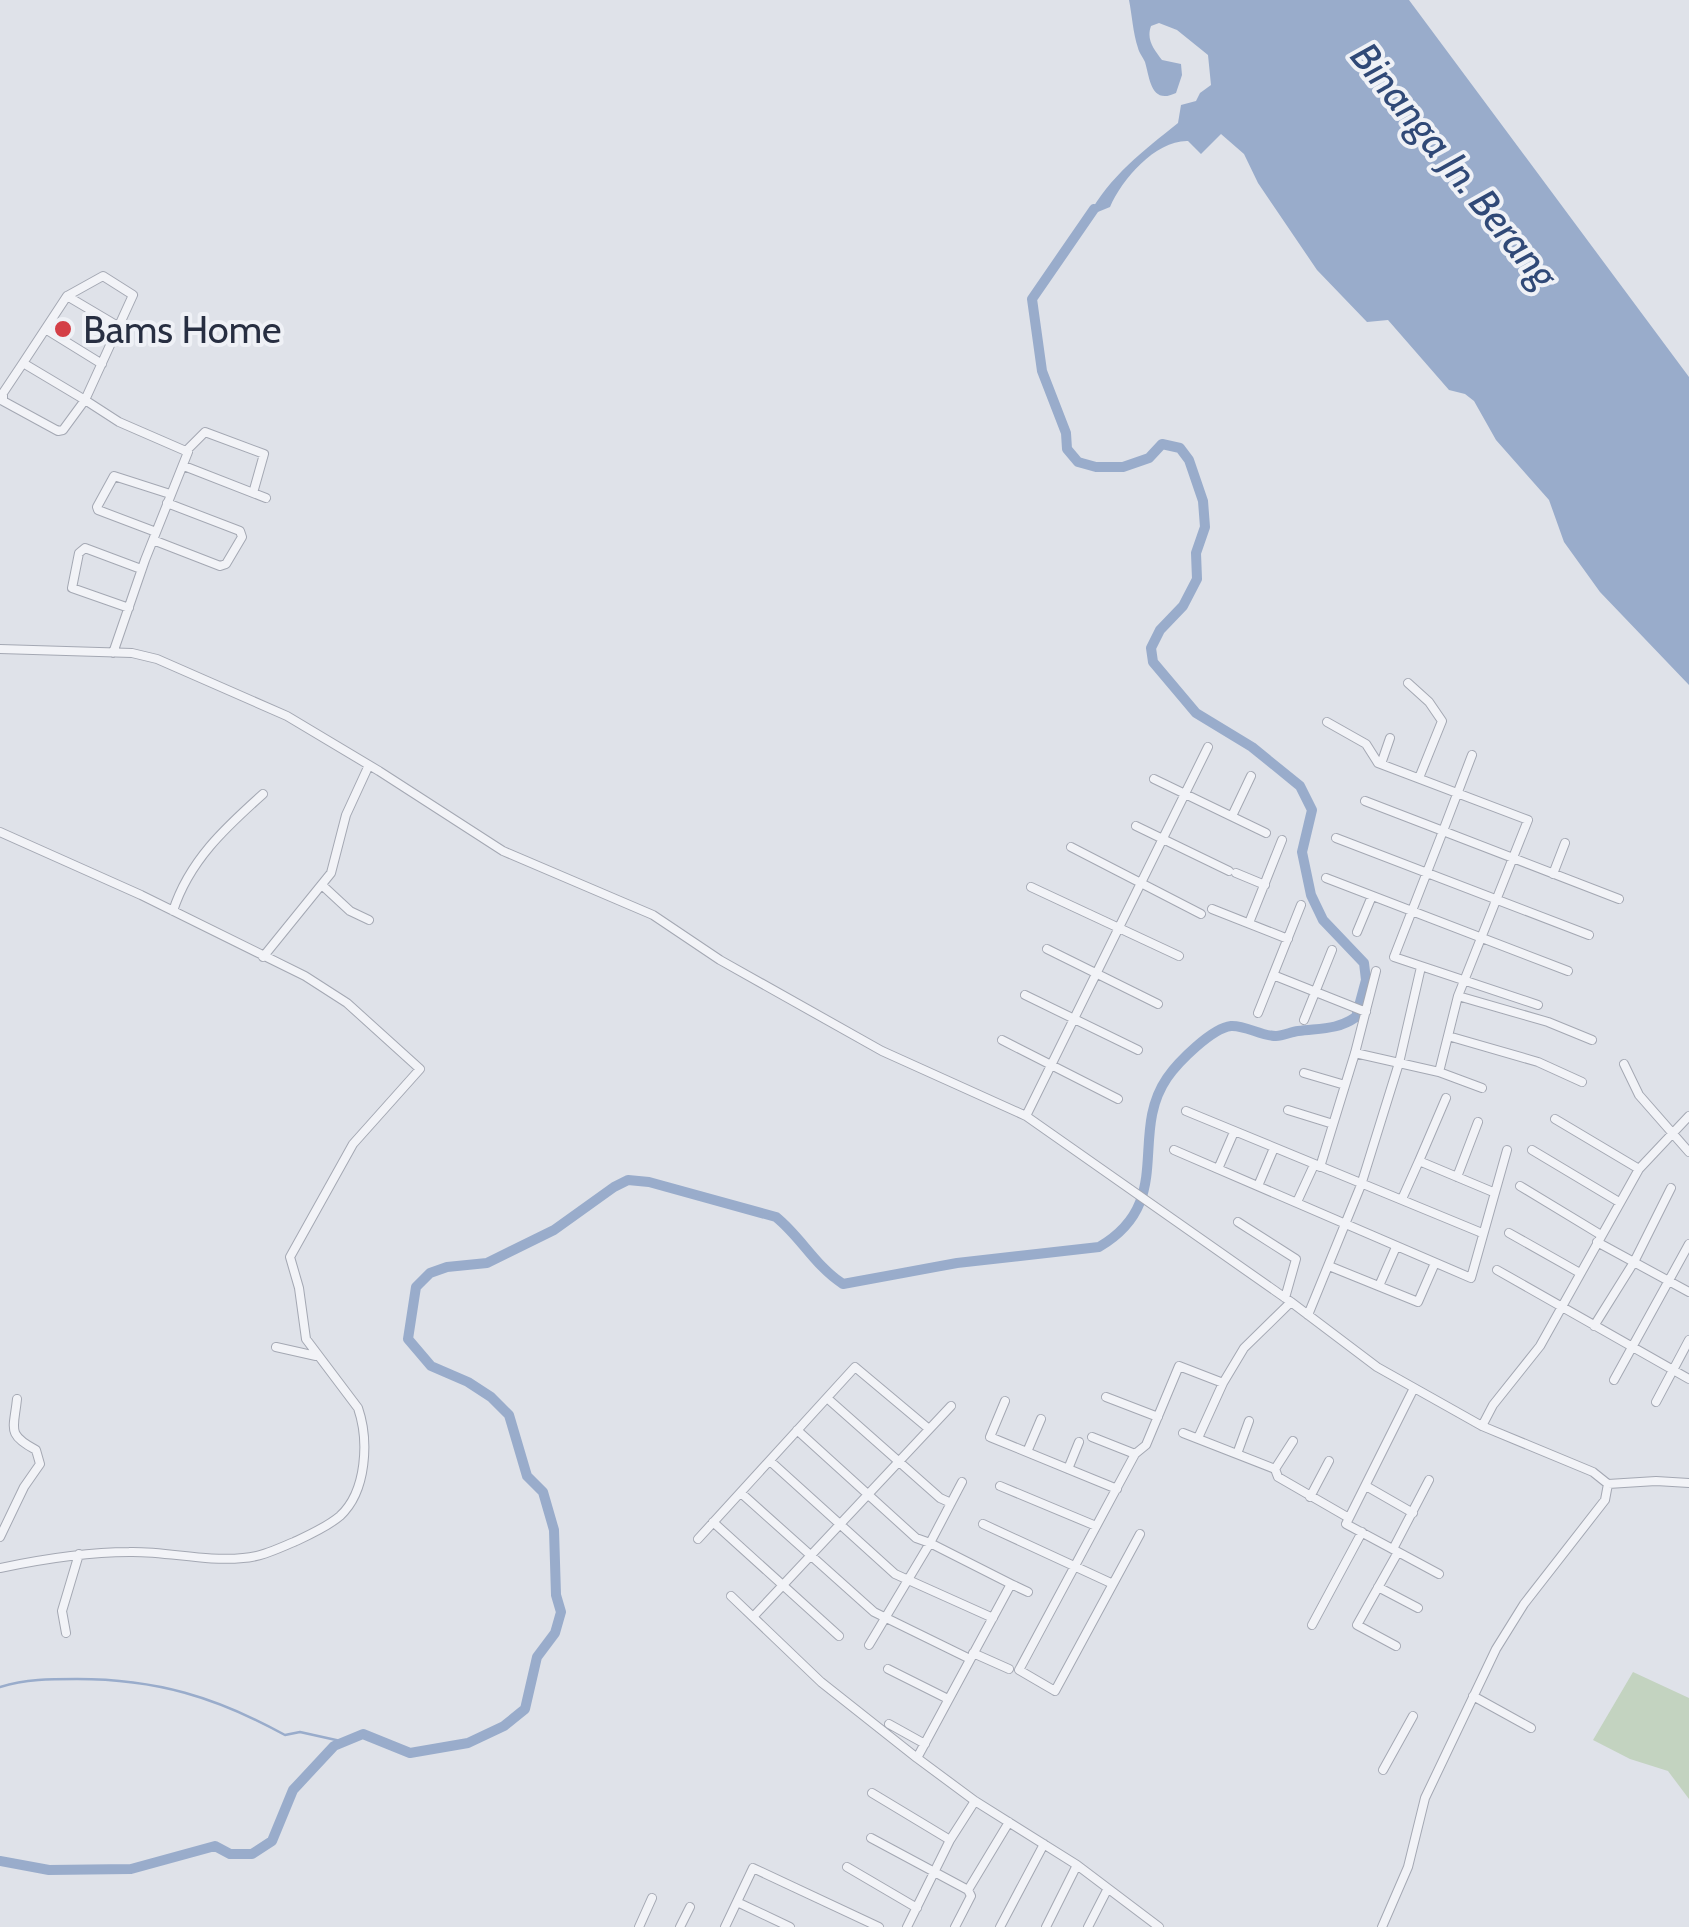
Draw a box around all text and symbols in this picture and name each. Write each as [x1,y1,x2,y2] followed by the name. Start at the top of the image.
[1341,32,1570,299] water label: Binanga Jn. Berang
[83,306,282,353] place label: Bams Home
[52,318,74,340] marker: Bams Home

